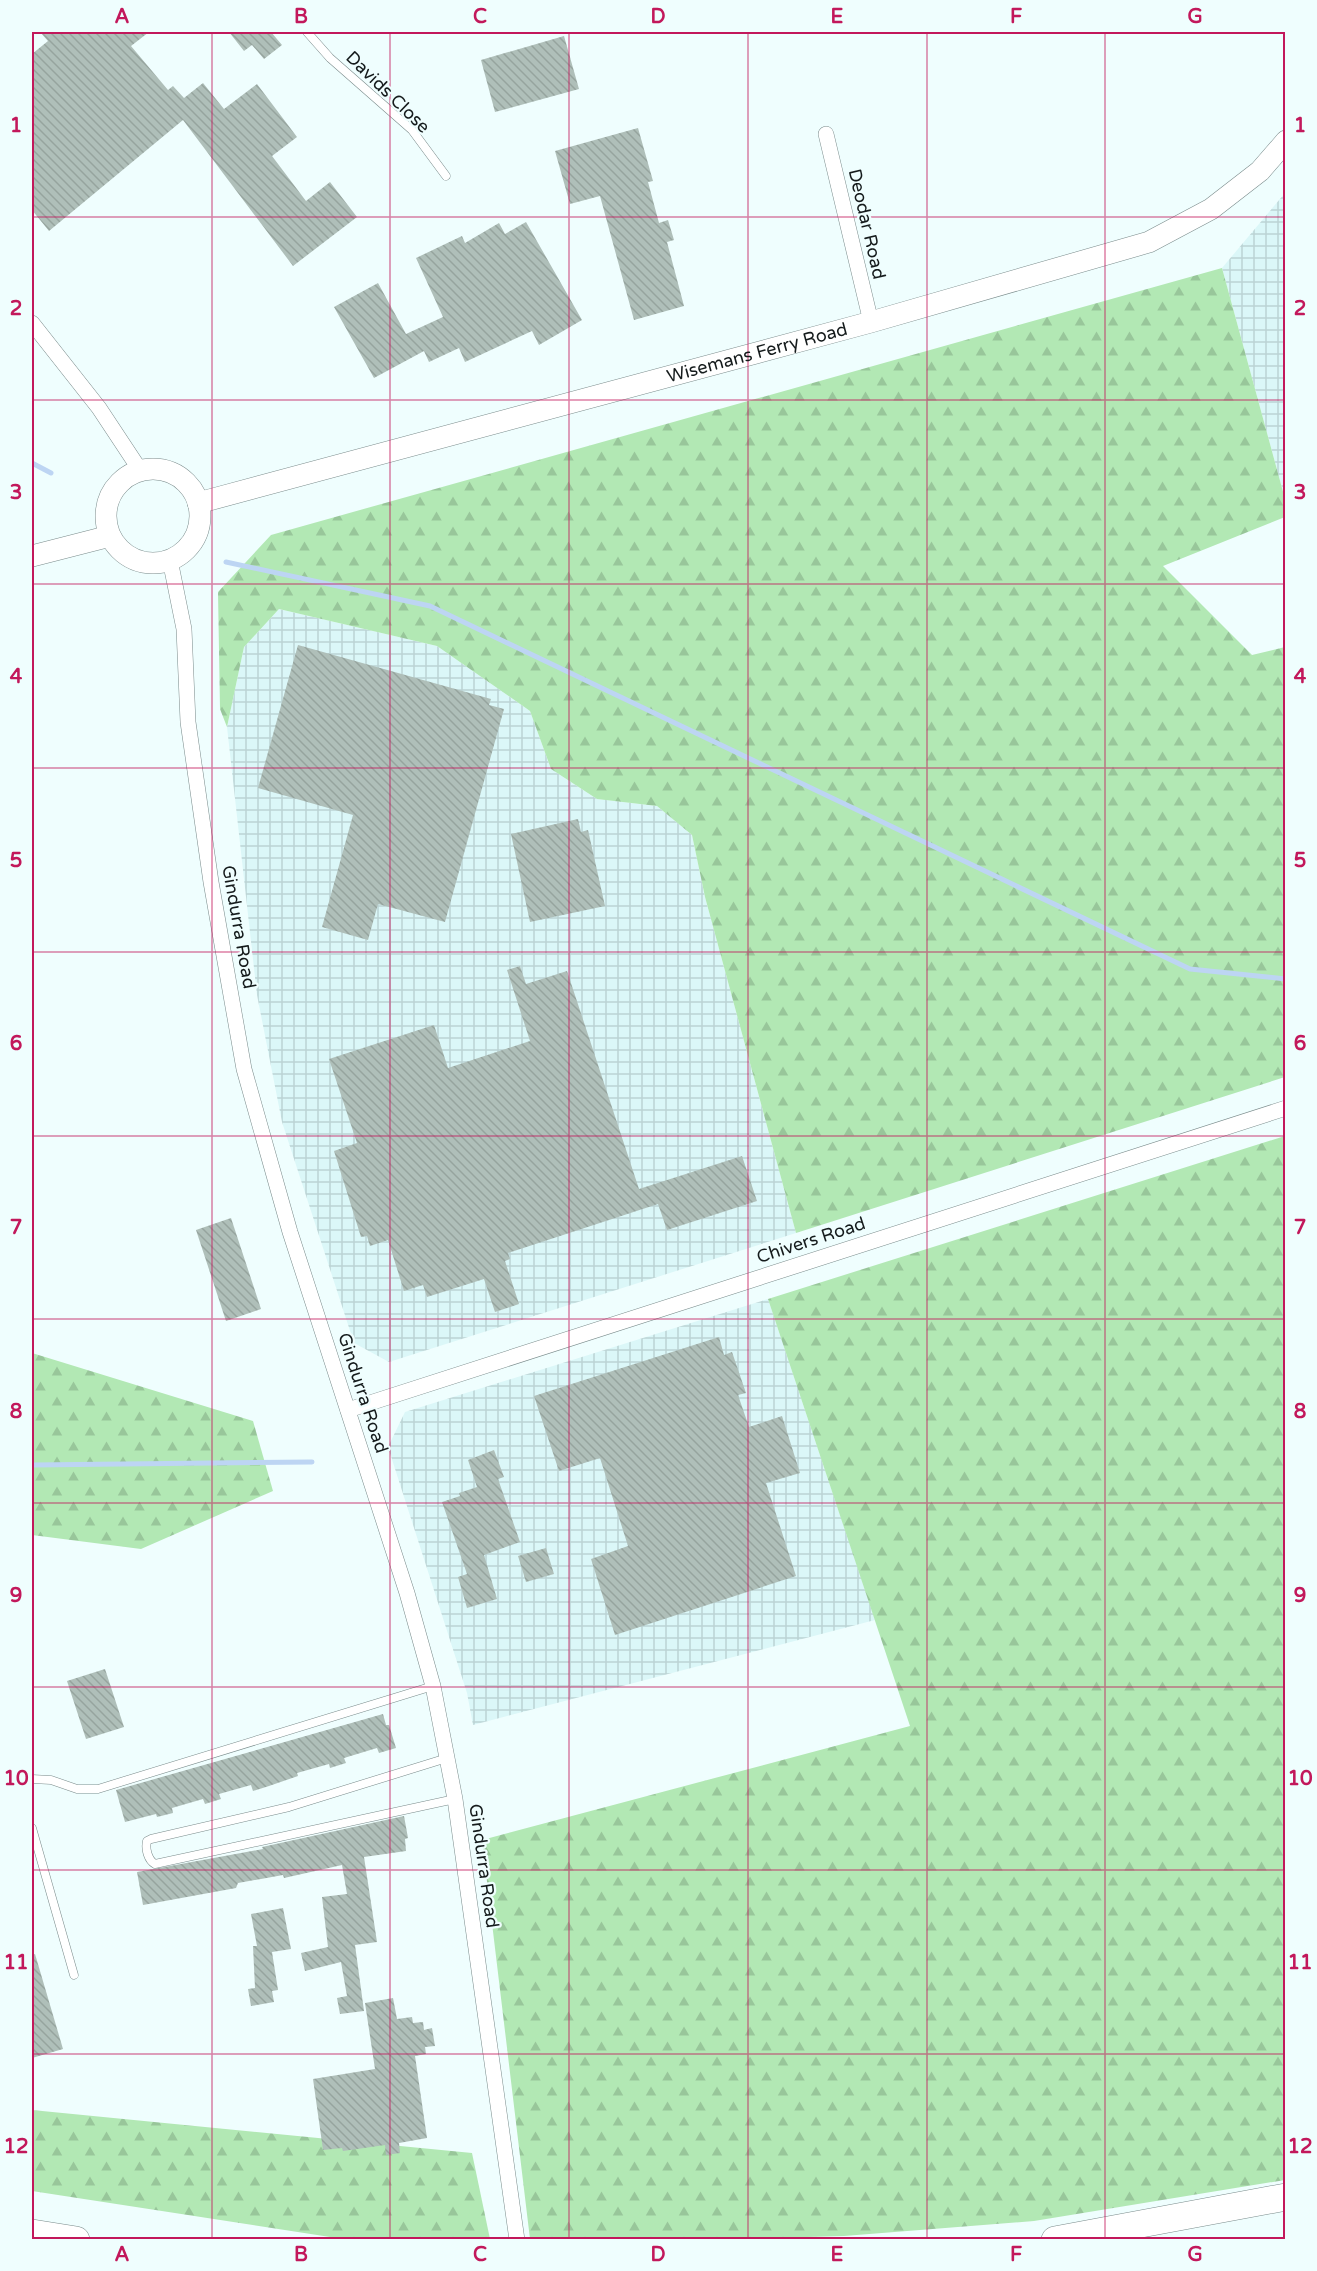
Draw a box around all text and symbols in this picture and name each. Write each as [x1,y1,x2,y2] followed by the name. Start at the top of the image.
[115,5,130,29] text: A
[294,5,308,29] text: B
[473,5,487,29] text: C
[650,5,666,29] text: D
[831,5,844,29] text: E
[1010,5,1022,29] text: F
[1187,5,1203,29] text: G
[341,46,435,138] street label: Davids Close
[10,114,22,138] text: 1
[1294,114,1306,138] text: 1
[844,167,890,281] street label: Deodar Road
[10,297,22,321] text: 2
[1294,297,1306,321] text: 2
[664,318,850,387] street label: Wisemans Ferry Road
[10,481,22,505] text: 3
[1294,481,1306,505] text: 3
[10,665,23,689] text: 4
[1294,665,1307,689] text: 4
[10,849,22,873] text: 5
[1294,849,1306,873] text: 5
[217,863,261,991] street label: Gindurra Road
[10,1032,22,1056] text: 6
[1294,1032,1306,1056] text: 6
[754,1212,868,1268] street label: Chivers Road
[10,1216,22,1240] text: 7
[1294,1216,1306,1240] text: 7
[333,1330,393,1456] street label: Gindurra Road
[10,1400,22,1424] text: 8
[1294,1400,1306,1424] text: 8
[10,1584,22,1608] text: 9
[1294,1584,1306,1608] text: 9
[3,1767,29,1791] text: 10
[1287,1767,1313,1791] text: 10
[464,1802,504,1930] street label: Gindurra Road
[3,1951,29,1975] text: 11
[1287,1951,1313,1975] text: 11
[3,2135,29,2159] text: 12
[1287,2135,1313,2159] text: 12
[115,2243,130,2267] text: A
[294,2243,308,2267] text: B
[473,2243,487,2267] text: C
[650,2243,666,2267] text: D
[831,2243,844,2267] text: E
[1010,2243,1022,2267] text: F
[1187,2243,1203,2267] text: G

